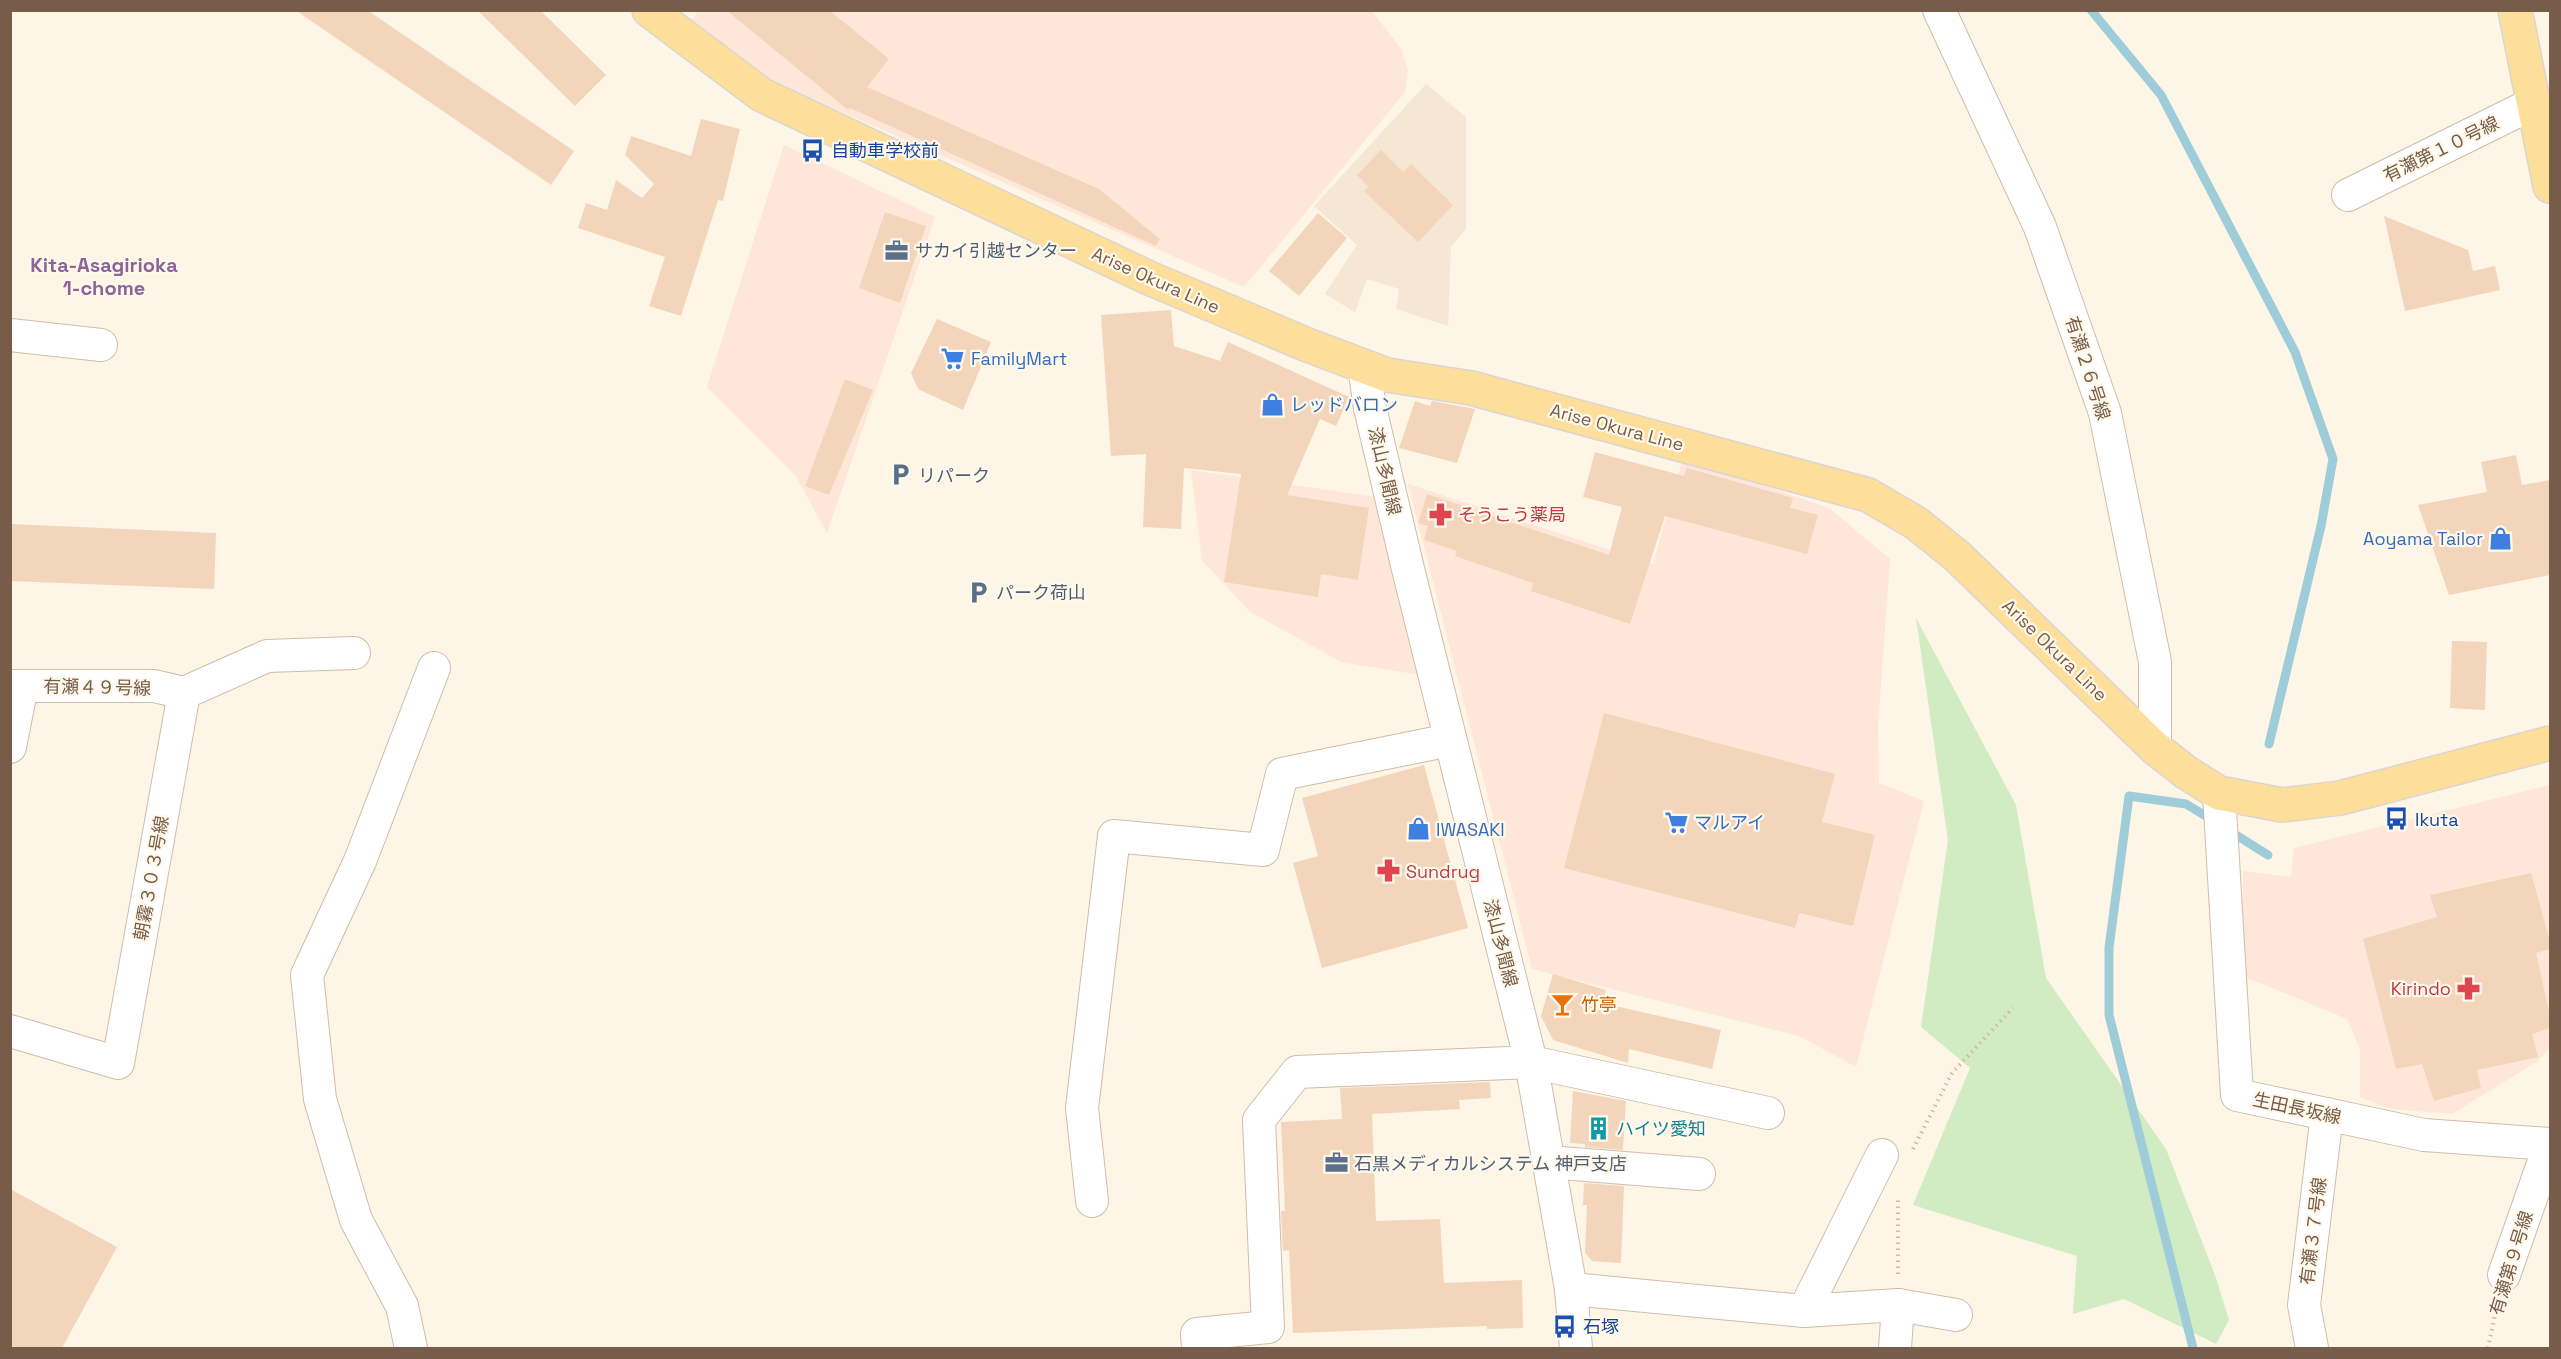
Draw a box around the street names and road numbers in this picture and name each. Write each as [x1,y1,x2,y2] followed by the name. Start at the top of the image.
[2379,111,2503,187] street label: 有瀬第１０号線
[1089,242,1223,318] street label: Arise Okura Line
[2060,313,2116,423] street label: 有瀬２６号線
[1548,398,1686,456] street label: Arise Okura Line
[1364,425,1406,517] street label: 漆山多聞線
[1998,594,2112,706] street label: Arise Okura Line
[43,675,151,699] street label: 有瀬４９号線
[129,814,173,942] street label: 朝霧３０３号線
[1479,897,1523,989] street label: 漆山多聞線
[2251,1087,2343,1129] street label: 生田長坂線
[2295,1176,2331,1286] street label: 有瀬３７号線
[2484,1208,2538,1318] street label: 有瀬第９号線

